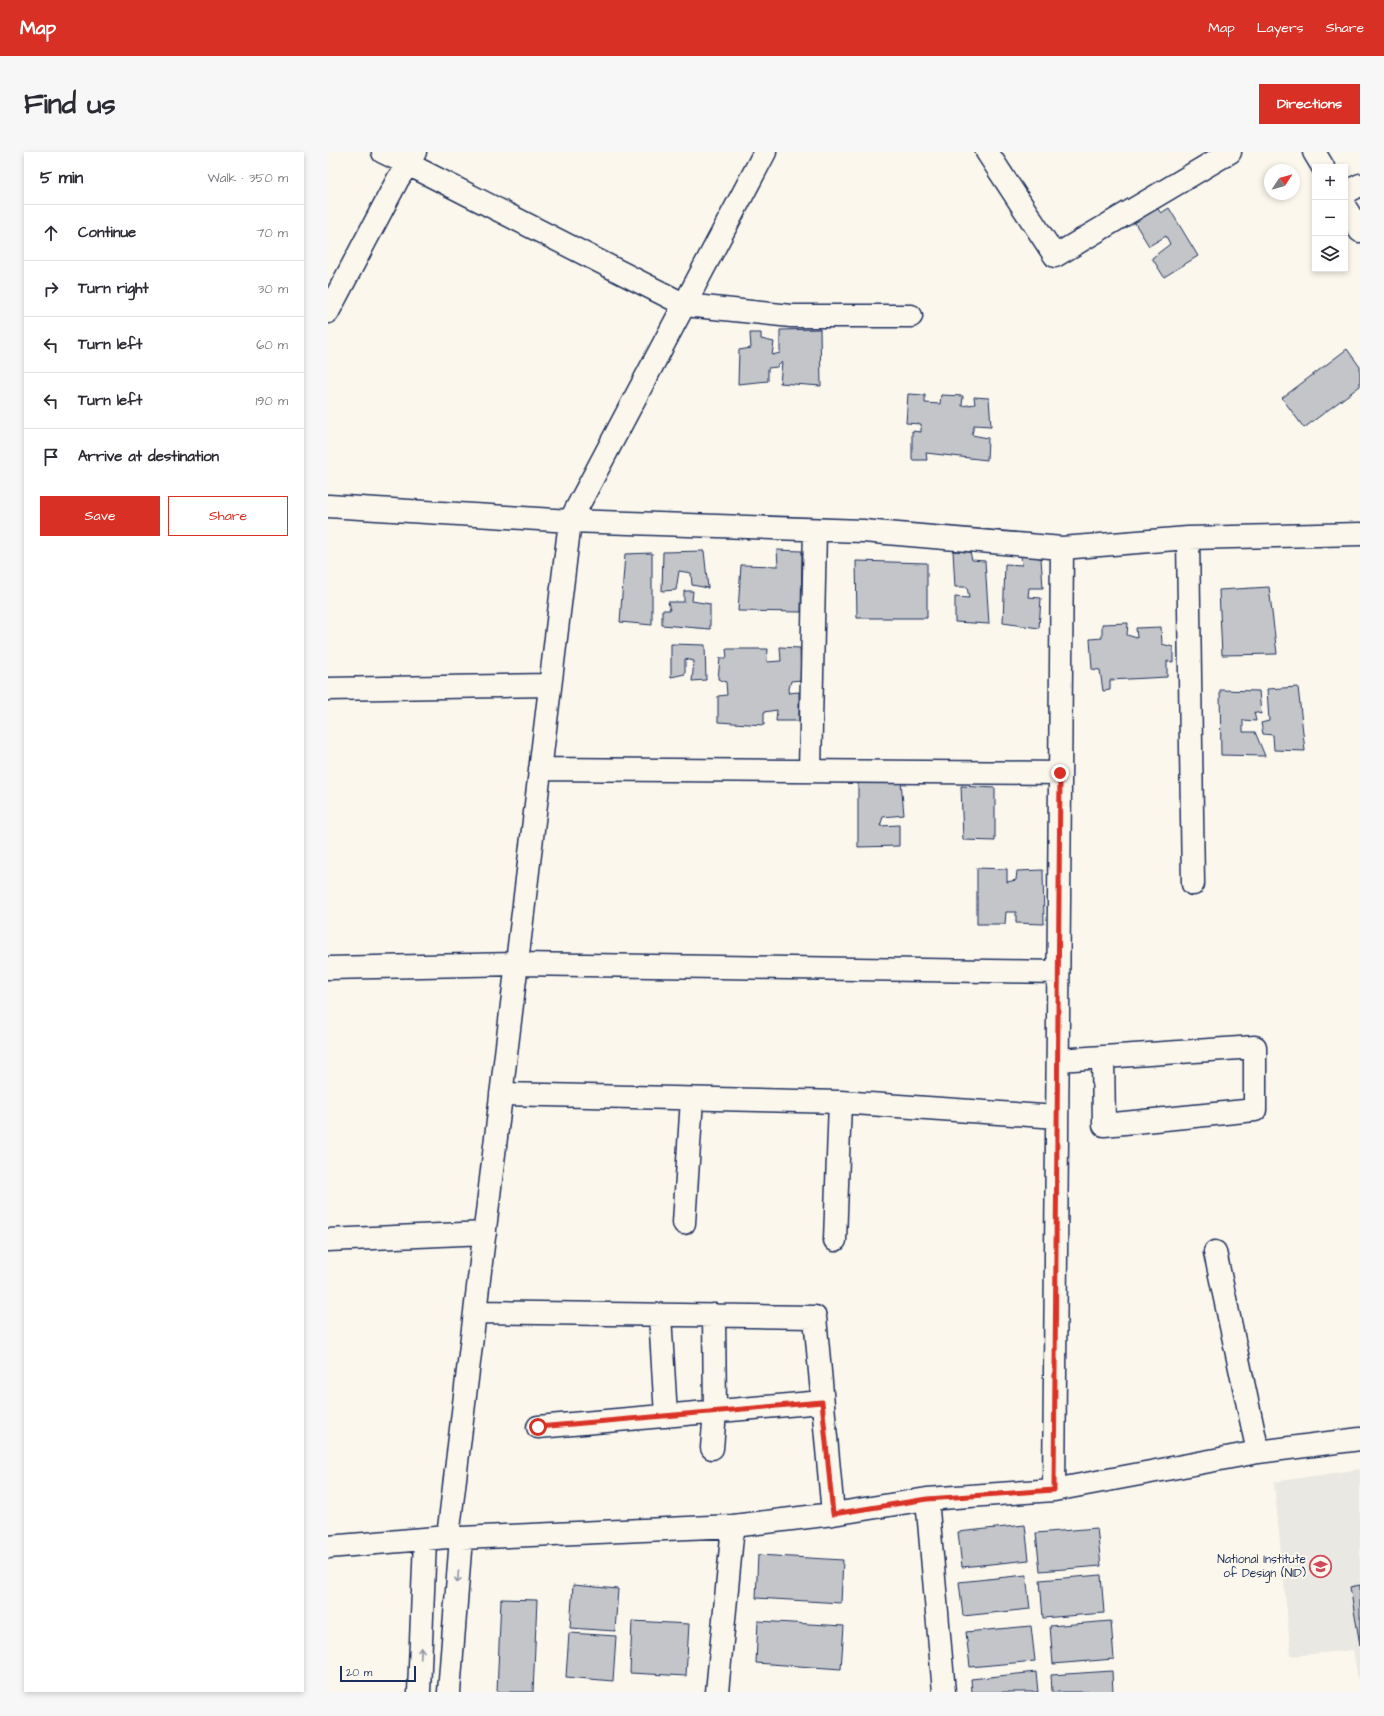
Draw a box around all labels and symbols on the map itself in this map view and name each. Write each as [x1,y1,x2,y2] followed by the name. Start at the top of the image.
[1264,164,1300,200] north arrow
[1051,764,1069,782] route end
[529,1418,547,1436] route start
[1217,1551,1307,1583] place label: National Institute of Design (NID)
[1308,1553,1334,1579] school or university icon: National Institute of Design (NID)
[454,1570,462,1583] one-way arrow
[417,1647,424,1660] one-way arrow
[340,1664,416,1683] scale bar

